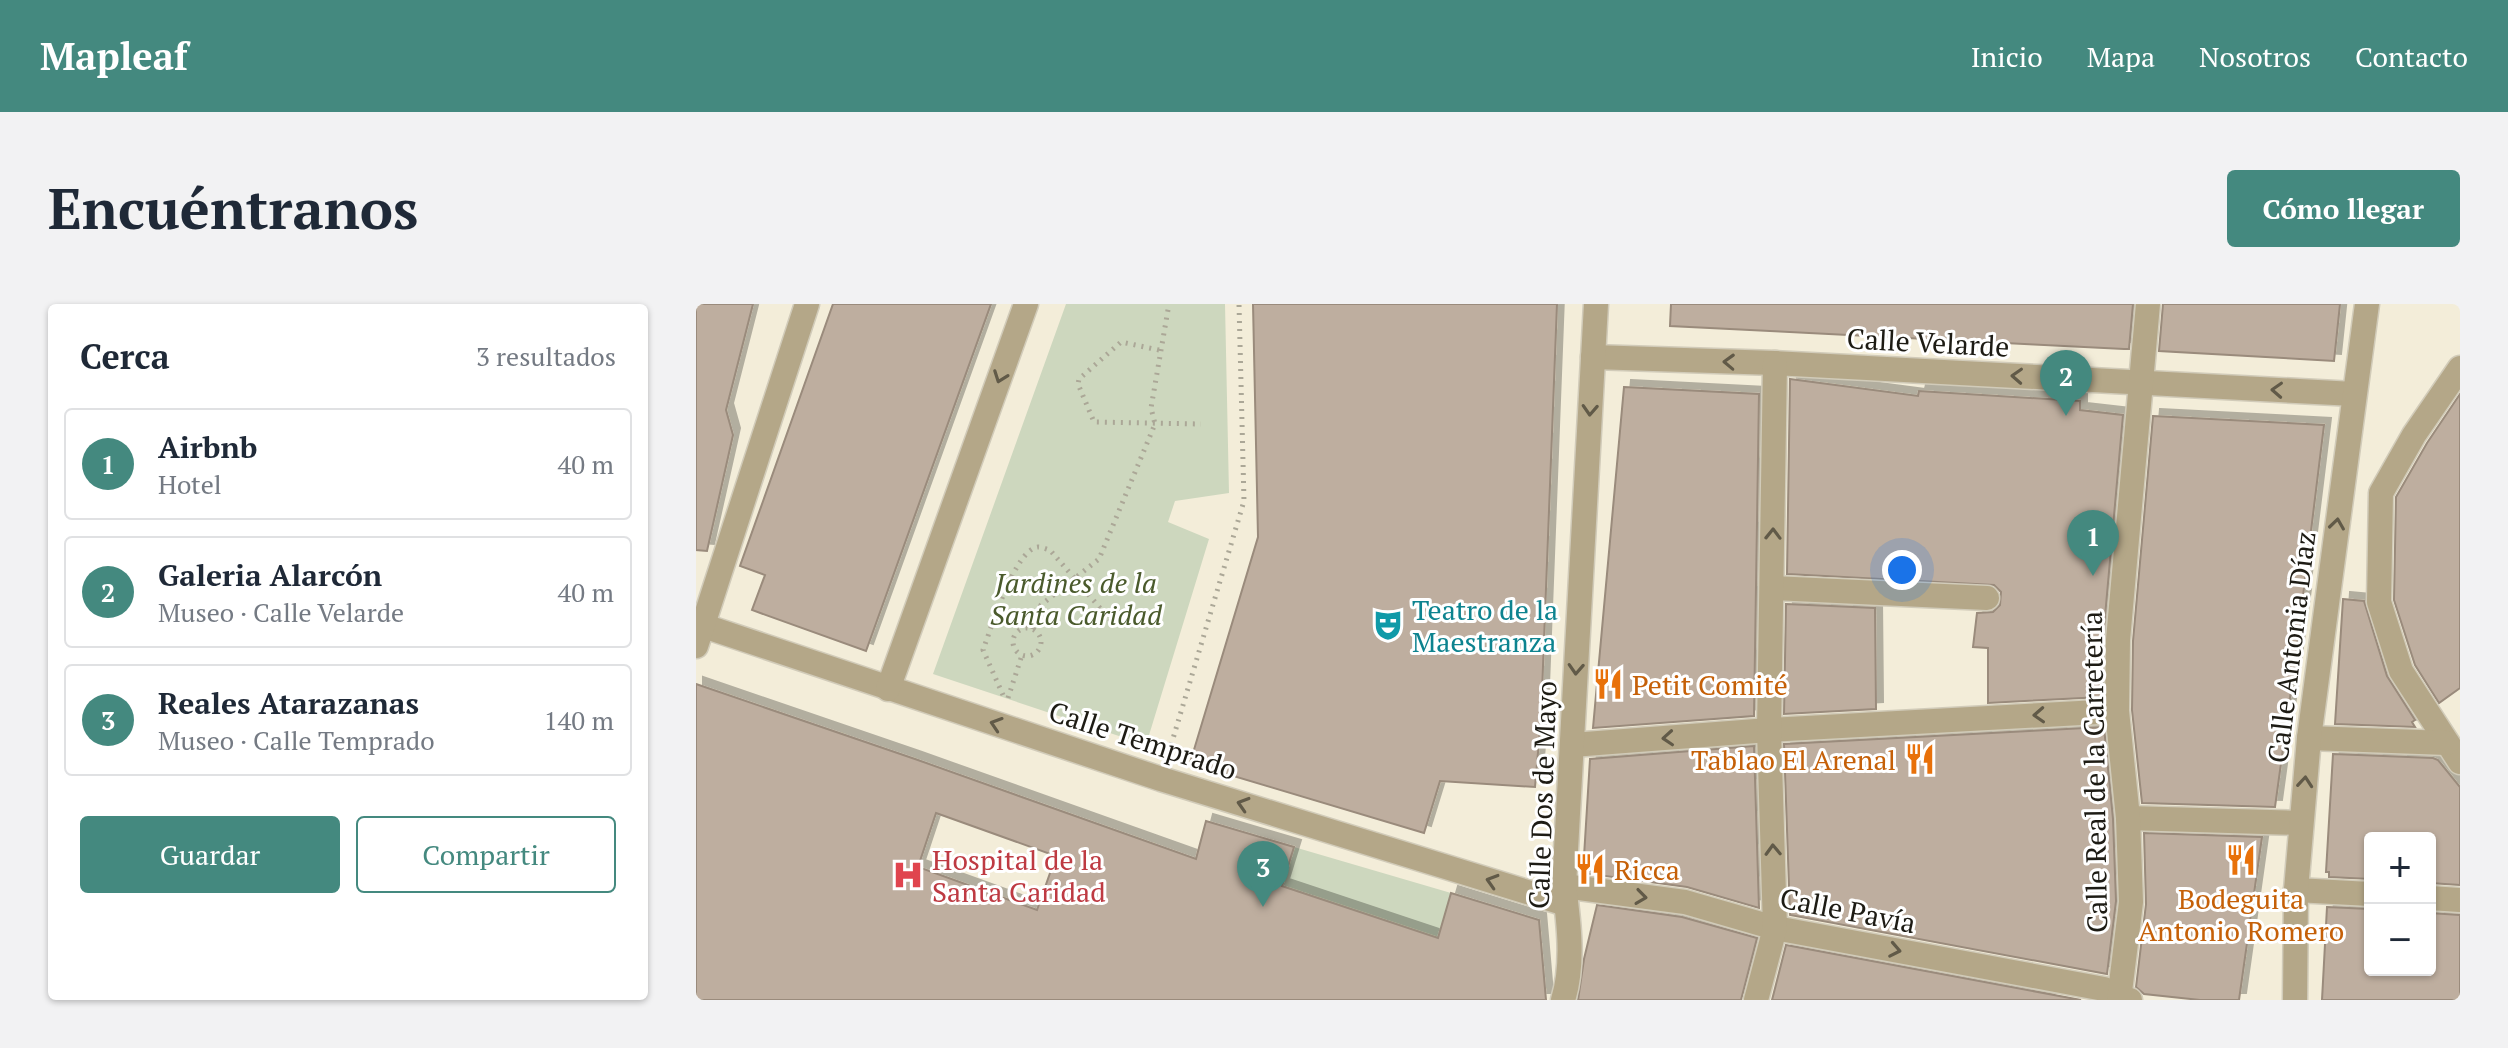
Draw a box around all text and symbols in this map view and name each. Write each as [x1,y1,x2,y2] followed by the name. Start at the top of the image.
[40,31,188,81] text: Mapleaf
[1971,38,2043,75] text: Inicio
[2087,38,2155,75] text: Mapa
[2199,38,2311,75] text: Nosotros
[2355,38,2468,75] text: Contacto
[2227,170,2460,247] button: Cómo llegar
[48,171,418,245] text: Encuéntranos
[1846,319,2010,365] street label: Calle Velarde
[80,334,170,379] text: Cerca
[476,339,616,373] text: 3 resultados
[2040,350,2092,416] pin: 2
[1722,353,1735,370] one-way arrow
[2010,368,2023,385] one-way arrow
[993,370,1009,384] one-way arrow
[2270,382,2283,399] one-way arrow
[1582,404,1599,417] one-way arrow
[158,427,257,467] text: Airbnb
[101,447,115,481] text: 1
[558,447,614,481] text: 40 m
[158,467,222,501] text: Hotel
[2067,510,2119,576] pin: 1
[2328,518,2345,531] one-way arrow
[1764,527,1782,540] one-way arrow
[2258,529,2324,765] street label: Calle Antonia Díaz
[1882,550,1922,590] your location
[158,555,382,595] text: Galeria Alarcón
[990,564,1163,633] park label: Jardines de la Santa Caridad
[101,575,115,609] text: 2
[558,575,614,609] text: 40 m
[1412,591,1558,660] place label: Teatro de la Maestranza
[158,595,404,629] text: Museo · Calle Velarde
[1371,608,1405,642] theatre icon: Teatro de la Maestranza
[2073,611,2115,933] street label: Calle Real de la Carretería
[1568,663,1585,676] one-way arrow
[1632,666,1788,703] place label: Petit Comité
[1591,667,1625,701] restaurant icon: Petit Comité
[1520,680,1564,910] street label: Calle Dos de Mayo
[158,683,419,723] text: Reales Atarazanas
[1044,692,1242,788] street label: Calle Temprado
[101,703,115,737] text: 3
[544,703,614,737] text: 140 m
[2033,706,2046,723] one-way arrow
[989,718,1003,734] one-way arrow
[158,723,435,757] text: Museo · Calle Temprado
[1661,729,1674,746] one-way arrow
[1691,741,1896,778] place label: Tablao El Arenal
[1903,742,1937,776] restaurant icon: Tablao El Arenal
[2296,775,2313,788] one-way arrow
[1237,797,1251,813] one-way arrow
[80,816,340,893] button: Guardar
[356,816,616,893] button: Compartir
[2364,832,2436,976] map controls
[2364,832,2436,904] button: +
[932,841,1106,910] place label: Hospital de la Santa Caridad
[1237,841,1289,907] pin: 3
[1764,843,1781,856] one-way arrow
[2224,843,2258,877] restaurant icon: Bodeguita Antonio Romero
[1614,851,1680,888] place label: Ricca
[1573,852,1607,886] restaurant icon: Ricca
[891,858,925,892] hospital icon: Hospital de la Santa Caridad
[1485,874,1499,890] one-way arrow
[1777,879,1919,941] street label: Calle Pavía
[2138,880,2344,949] place label: Bodeguita Antonio Romero
[1634,888,1648,905] one-way arrow
[2364,904,2436,976] button: −
[1888,941,1901,958] one-way arrow

